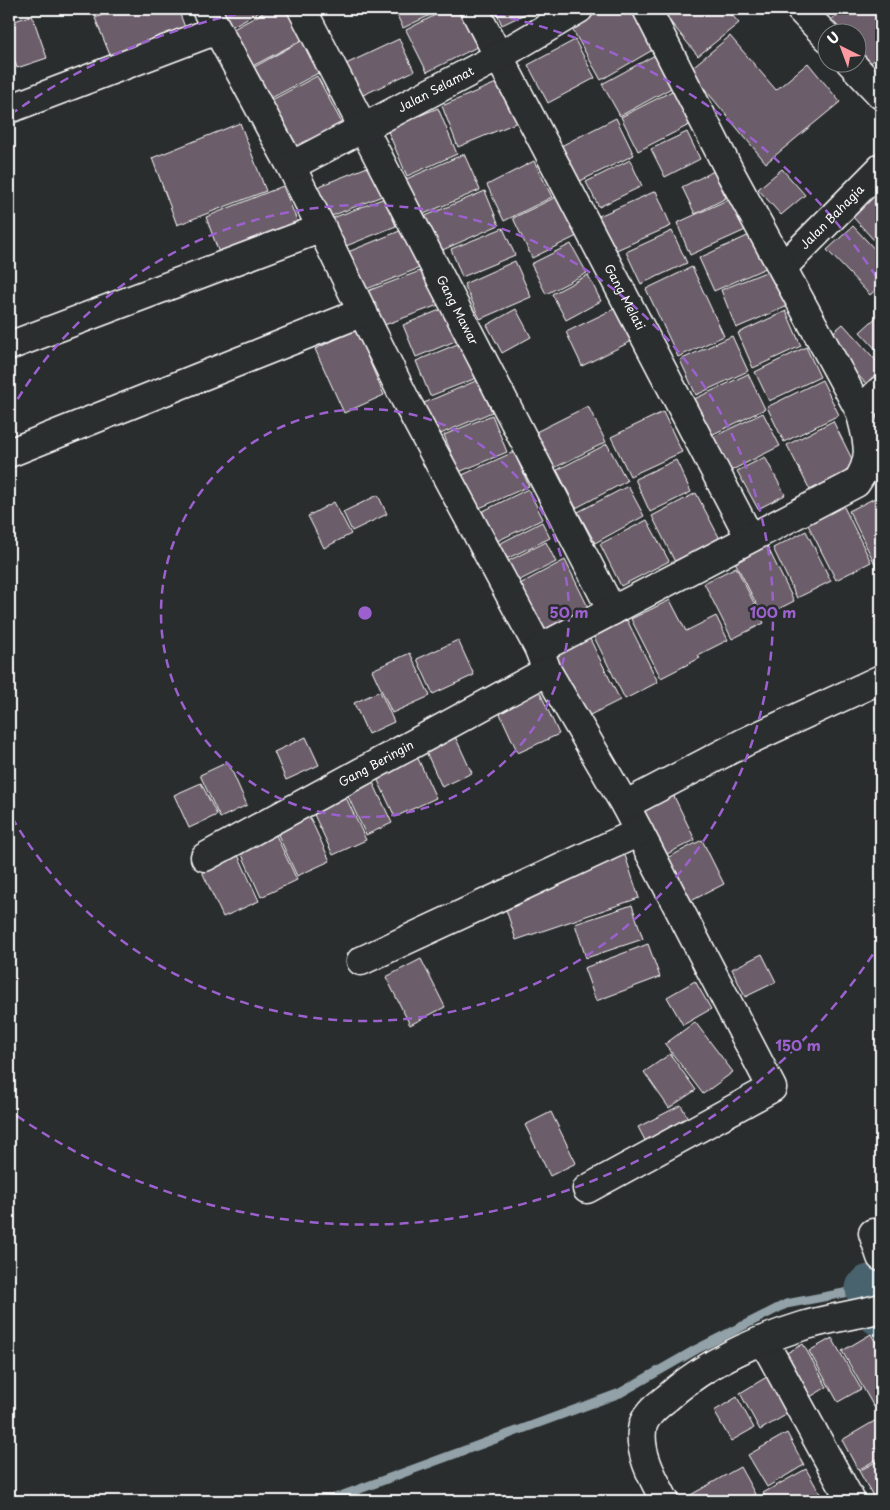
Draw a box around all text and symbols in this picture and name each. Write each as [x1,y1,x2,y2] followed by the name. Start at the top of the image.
[818,22,868,72] north arrow
[822,27,844,49] text: U
[394,61,477,116] street label: Jalan Selamat
[795,180,868,253] street label: Jalan Bahagia
[601,260,650,333] street label: Gang Melati
[433,272,484,348] street label: Gang Mawar
[550,600,588,623] text: 50 m
[750,600,796,623] text: 100 m
[356,604,374,622] centre of rings
[335,735,417,791] street label: Gang Beringin
[775,1033,821,1056] text: 150 m

